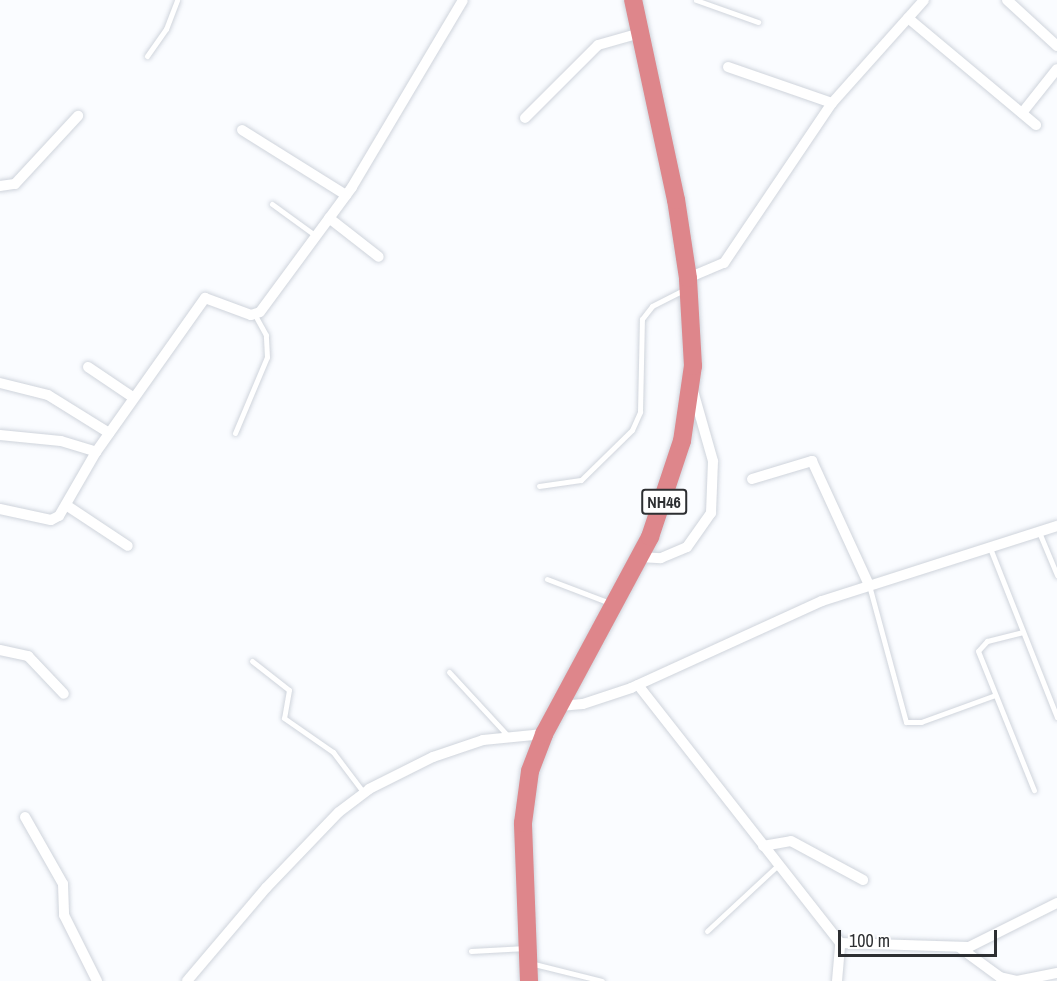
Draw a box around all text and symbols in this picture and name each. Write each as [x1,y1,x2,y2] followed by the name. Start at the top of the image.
[640,489,688,515] road number: NH46
[841,918,1000,956] scale bar
[849,928,890,953] text: 100 m

